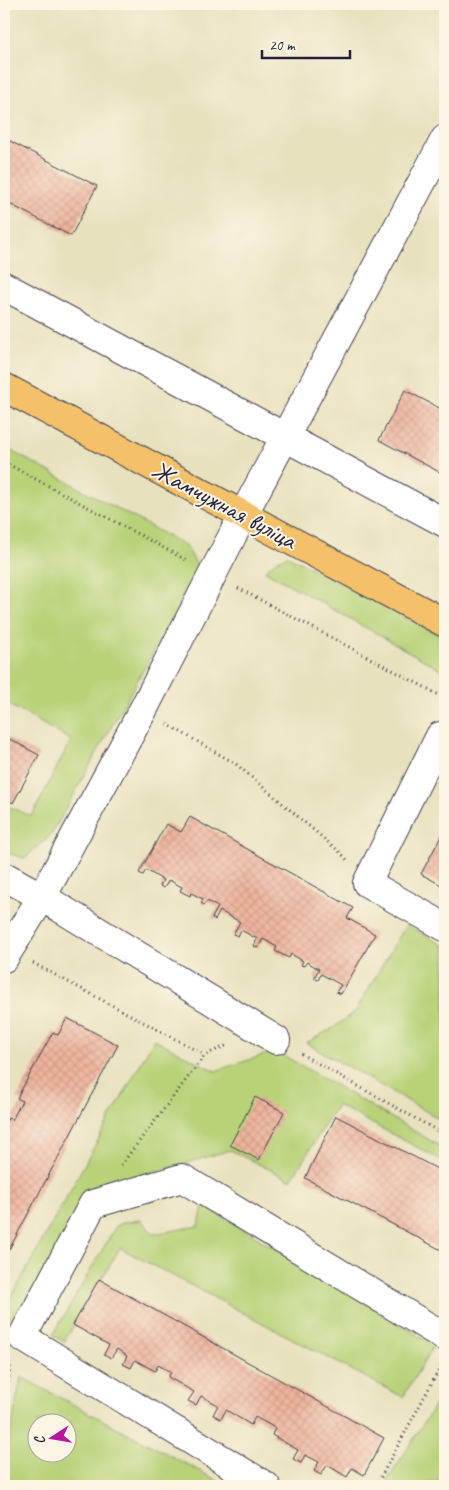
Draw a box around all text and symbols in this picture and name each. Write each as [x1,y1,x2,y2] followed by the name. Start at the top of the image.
[262,28,349,60] scale bar
[269,36,296,55] text: 20 m
[146,454,304,557] street label: Жамчужная вуліца
[28,1412,78,1462] north arrow
[30,1433,49,1446] text: С

